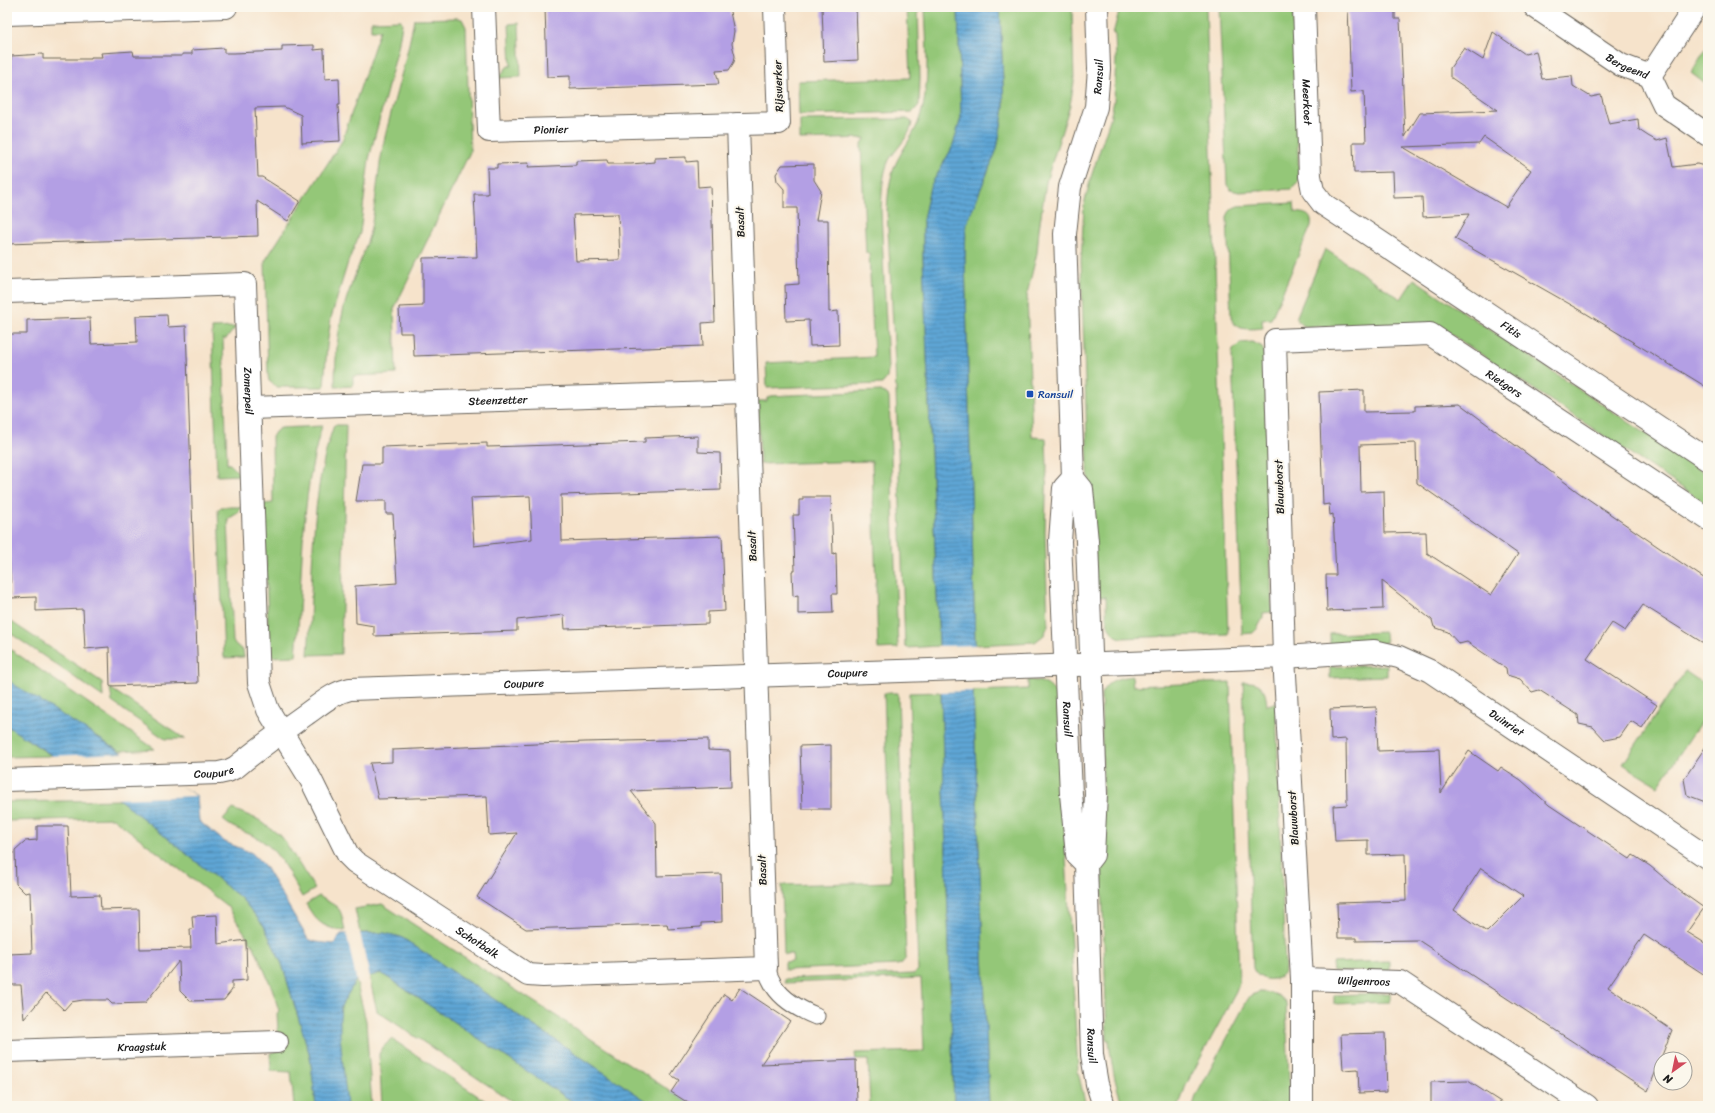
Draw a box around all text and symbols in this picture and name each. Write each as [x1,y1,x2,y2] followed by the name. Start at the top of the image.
[1602,48,1652,85] street label: Bergeend
[1088,58,1109,95] street label: Ransuil
[768,59,789,112] street label: Rijswerker
[1297,79,1317,126] street label: Meerkoet
[533,120,570,140] street label: Pionier
[730,206,751,238] street label: Basalt
[1497,316,1526,344] street label: Fitis
[1482,365,1527,404] street label: Rietgors
[238,367,259,416] street label: Zomerpeil
[1038,385,1074,404] place label: Ransuil
[1025,389,1035,399] marker: Ransuil
[468,390,529,411] street label: Steenzetter
[1269,459,1290,515] street label: Blauwborst
[742,530,763,562] street label: Basalt
[827,663,868,683] street label: Coupure
[503,674,545,694] street label: Coupure
[1057,701,1078,738] street label: Ransuil
[1485,704,1528,742] street label: Duinriet
[193,760,238,784] street label: Coupure
[1283,790,1304,846] street label: Blauwborst
[752,854,773,886] street label: Basalt
[452,921,503,964] street label: Schotbalk
[1337,971,1391,992] street label: Wilgenroos
[1081,1028,1102,1066] street label: Ransuil
[117,1037,167,1057] street label: Kraagstuk
[1653,1051,1693,1091] north arrow
[1659,1069,1677,1090] text: N

